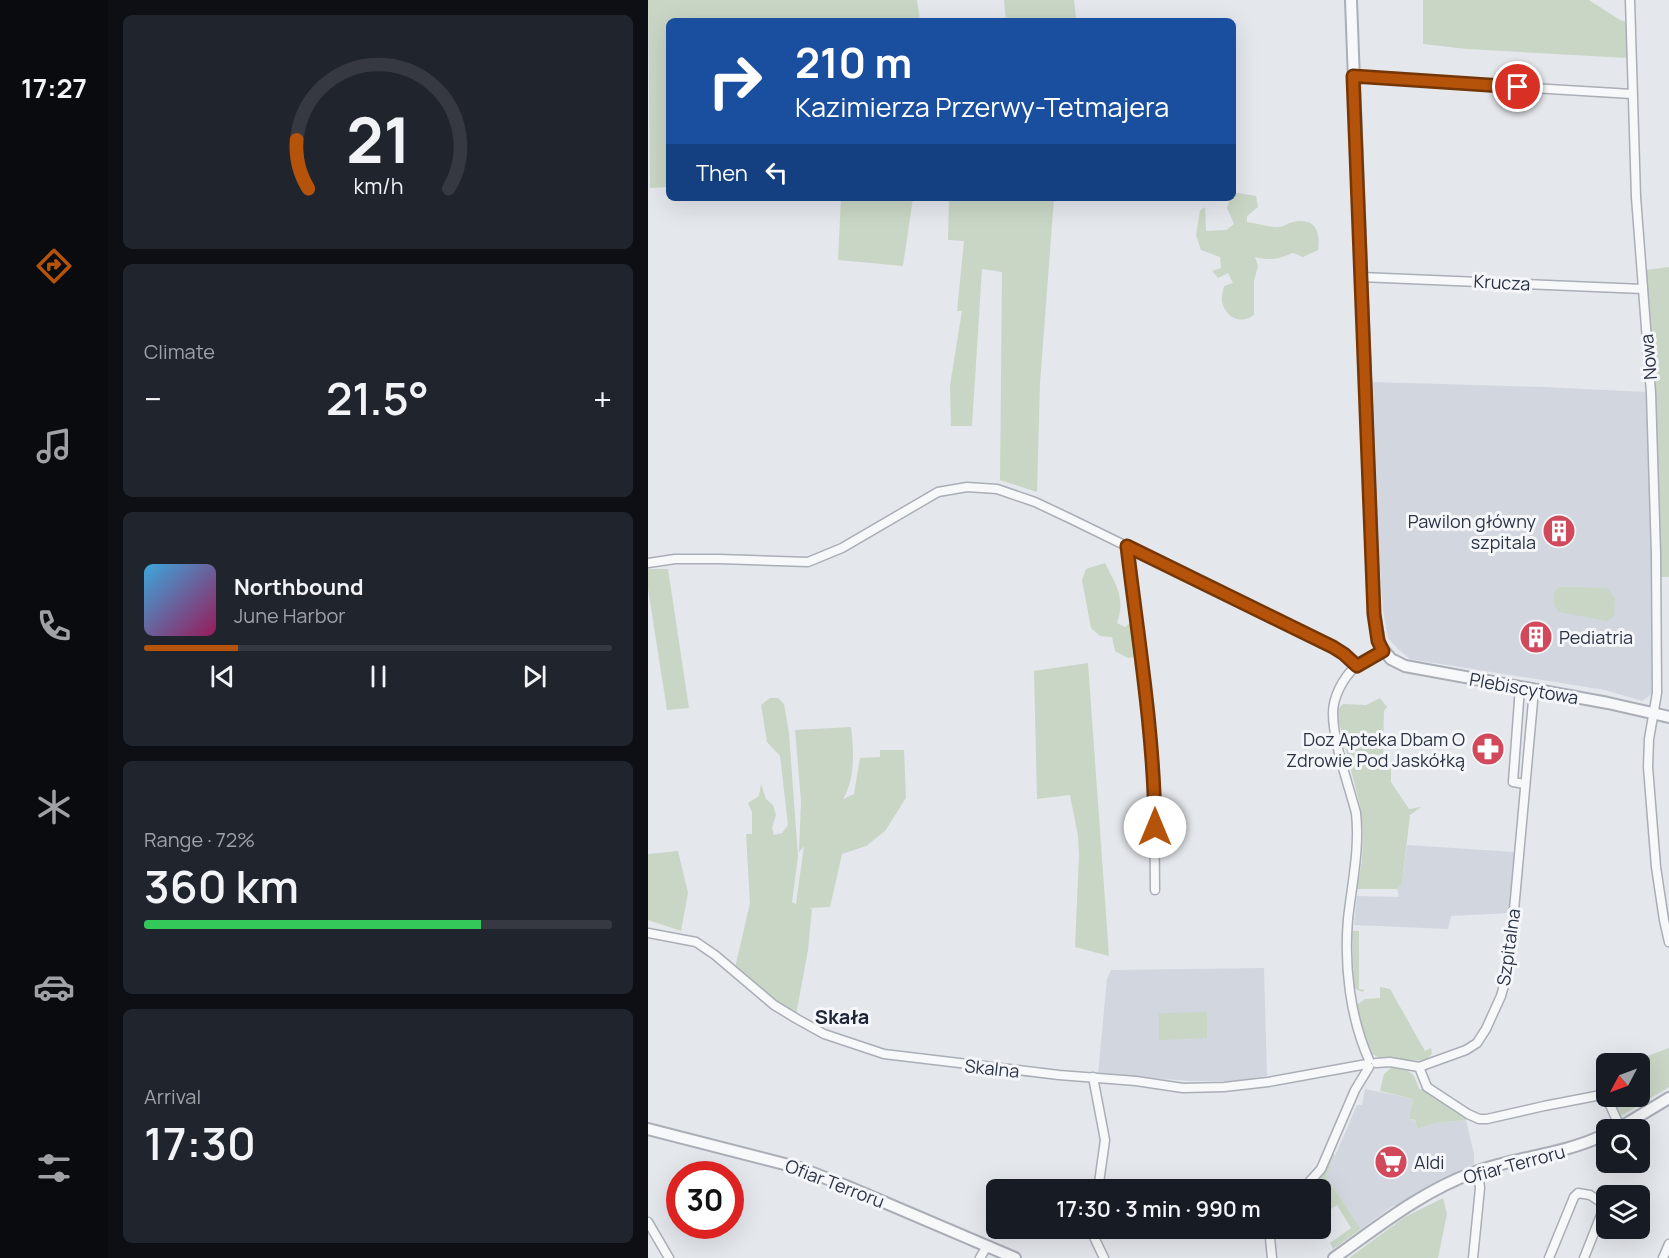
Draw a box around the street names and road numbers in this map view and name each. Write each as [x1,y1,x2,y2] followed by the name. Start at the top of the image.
[1473,269,1531,295] street label: Krucza
[1634,333,1662,381] street label: Nowa
[1468,667,1580,709] street label: Plebiscytowa
[1491,907,1525,987] street label: Szpitalna
[963,1053,1021,1083] street label: Skalna
[1460,1139,1568,1189] street label: Ofiar Terroru
[782,1153,888,1213] street label: Ofiar Terroru

